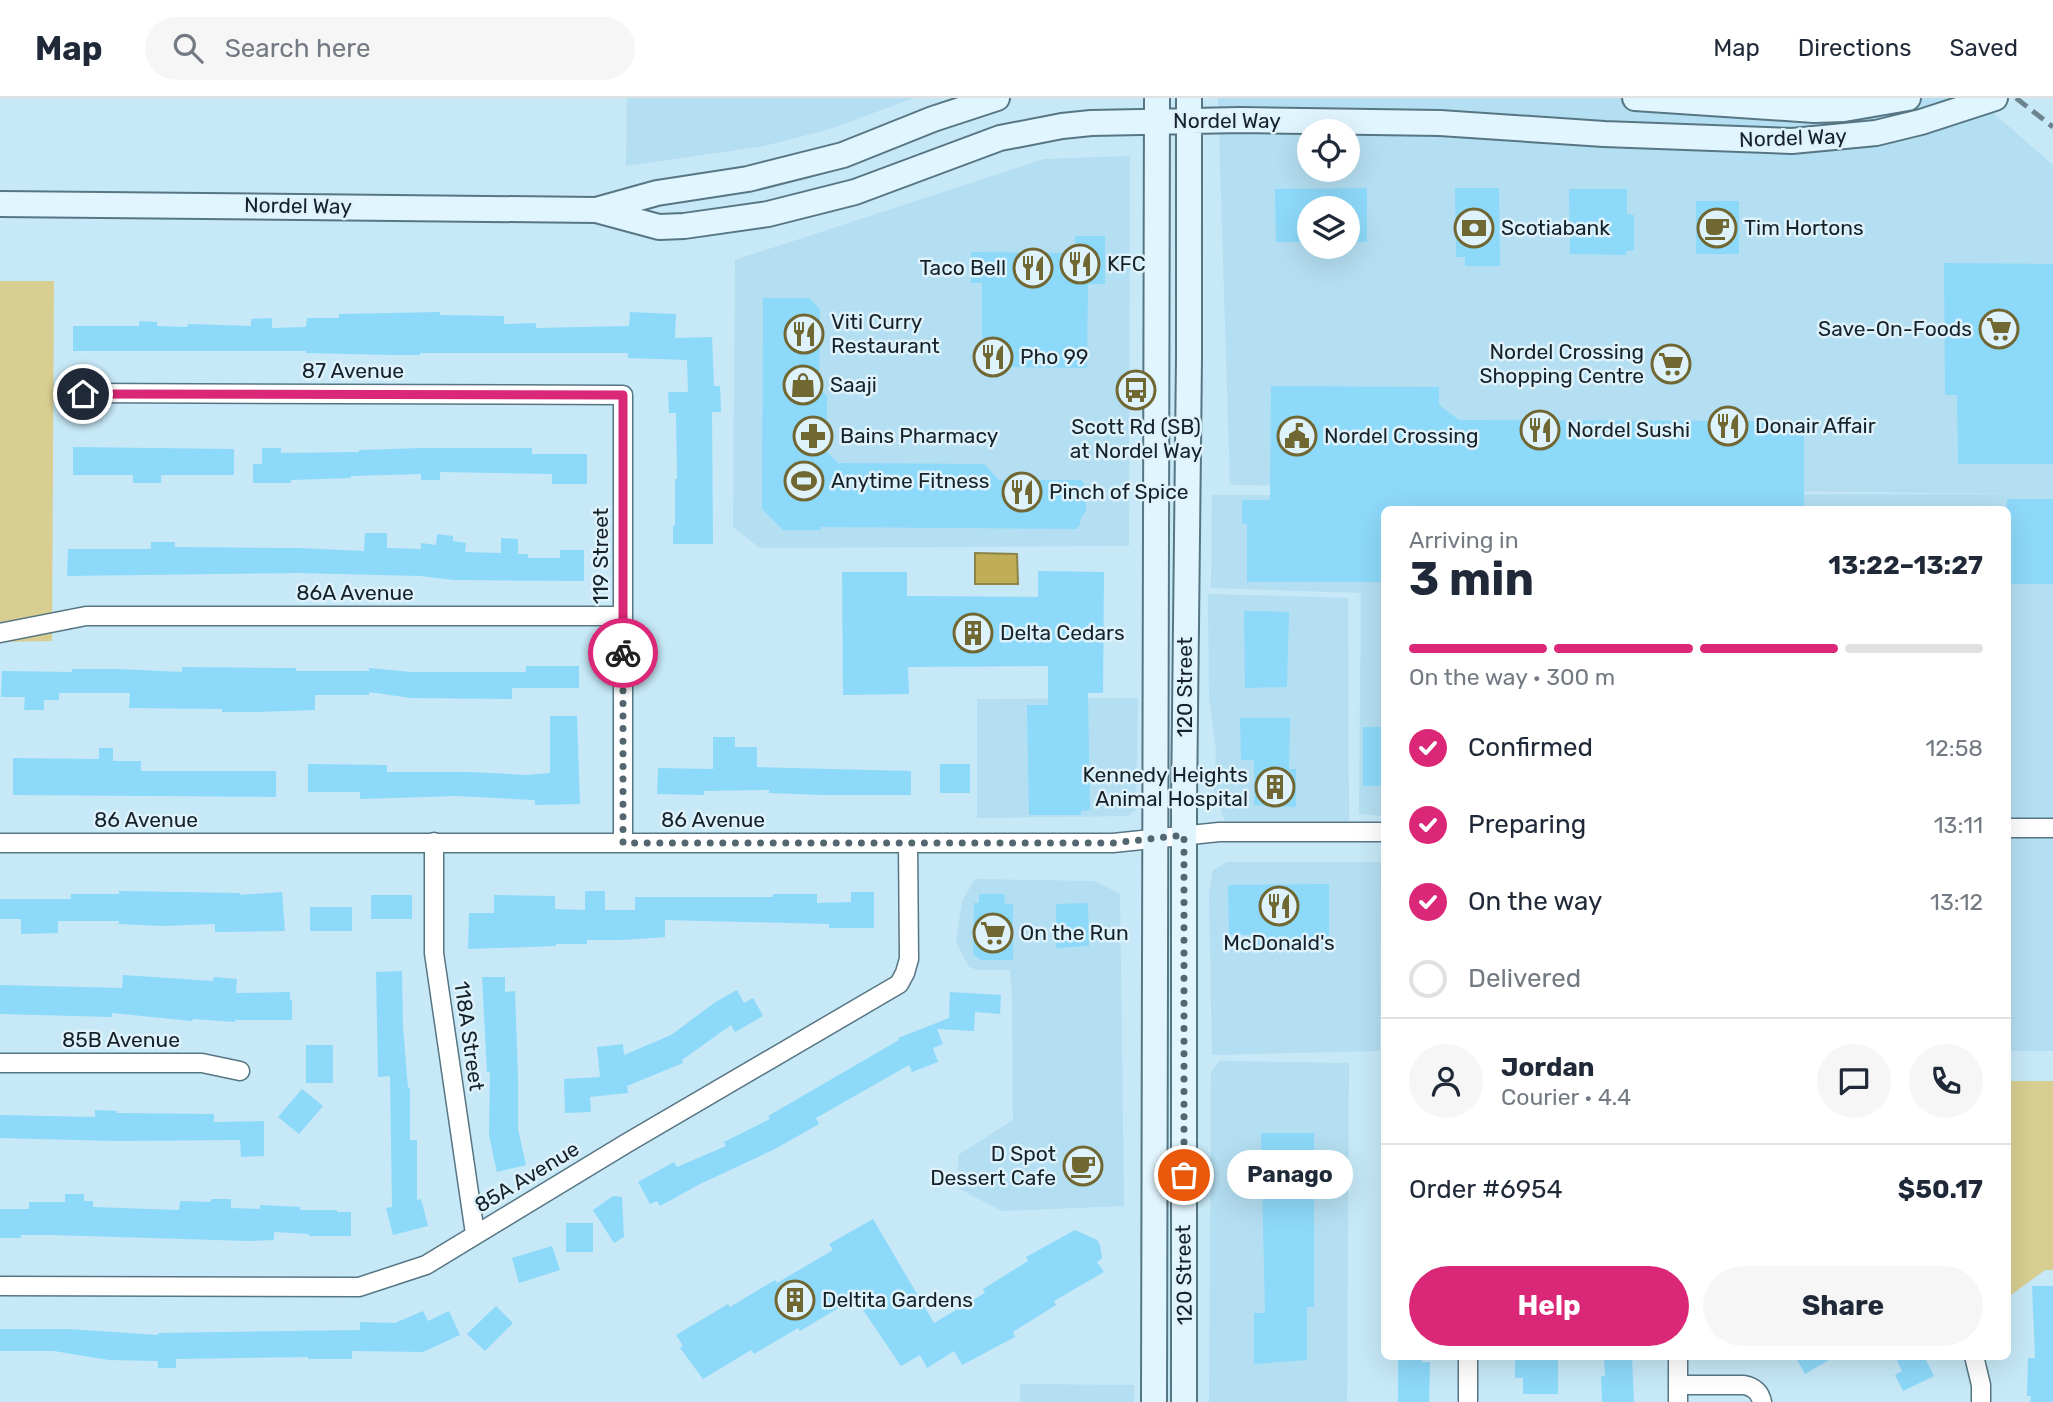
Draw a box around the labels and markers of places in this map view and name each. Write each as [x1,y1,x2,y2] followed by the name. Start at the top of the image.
[1453,207,1495,249] bank icon: Scotiabank
[1696,207,1738,249] cafe icon: Tim Hortons
[1501,215,1610,240] place label: Scotiabank
[1744,215,1864,240] place label: Tim Hortons
[1059,243,1101,285] restaurant icon: KFC
[1012,247,1054,289] restaurant icon: Taco Bell
[1107,251,1146,276] place label: KFC
[919,255,1006,280] place label: Taco Bell
[1978,308,2020,350] supermarket icon: Save-On-Foods
[831,309,940,358] place label: Viti Curry Restaurant
[783,313,825,355] restaurant icon: Viti Curry Restaurant
[1818,316,1972,341] place label: Save-On-Foods
[972,336,1014,378] restaurant icon: Pho 99
[1480,339,1644,388] place label: Nordel Crossing Shopping Centre
[1650,343,1692,385] supermarket icon: Nordel Crossing Shopping Centre
[1020,344,1088,369] place label: Pho 99
[53,364,113,424] pin
[782,364,824,406] shop icon: Saaji
[1115,369,1157,411] bus stop icon: Scott Rd (SB) at Nordel Way
[830,372,877,397] place label: Saaji
[1707,405,1749,447] restaurant icon: Donair Affair
[1519,409,1561,451] restaurant icon: Nordel Sushi
[1755,413,1876,438] place label: Donair Affair
[1070,414,1203,463] place label: Scott Rd (SB) at Nordel Way
[792,415,834,457] pharmacy icon: Bains Pharmacy
[1276,415,1318,457] public building icon: Nordel Crossing
[1567,417,1690,442] place label: Nordel Sushi
[840,423,999,448] place label: Bains Pharmacy
[1324,423,1479,448] place label: Nordel Crossing
[783,460,825,502] sports icon: Anytime Fitness
[831,468,989,493] place label: Anytime Fitness
[1001,471,1043,513] restaurant icon: Pinch of Spice
[1049,479,1189,504] place label: Pinch of Spice
[952,612,994,654] building icon: Delta Cedars
[1000,620,1125,645] place label: Delta Cedars
[1082,762,1248,811] place label: Kennedy Heights Animal Hospital
[1254,766,1296,808] building icon: Kennedy Heights Animal Hospital
[1258,885,1300,927] restaurant icon: McDonald's
[972,912,1014,954] supermarket icon: On the Run
[1020,920,1129,945] place label: On the Run
[1223,930,1335,955] place label: McDonald's
[930,1141,1056,1190] place label: D Spot Dessert Cafe
[1062,1145,1104,1187] cafe icon: D Spot Dessert Cafe
[1154,1145,1214,1205] pin
[1226,1150,1352,1200] callout: Panago
[774,1279,816,1321] building icon: Deltita Gardens
[822,1287,973,1312] place label: Deltita Gardens

